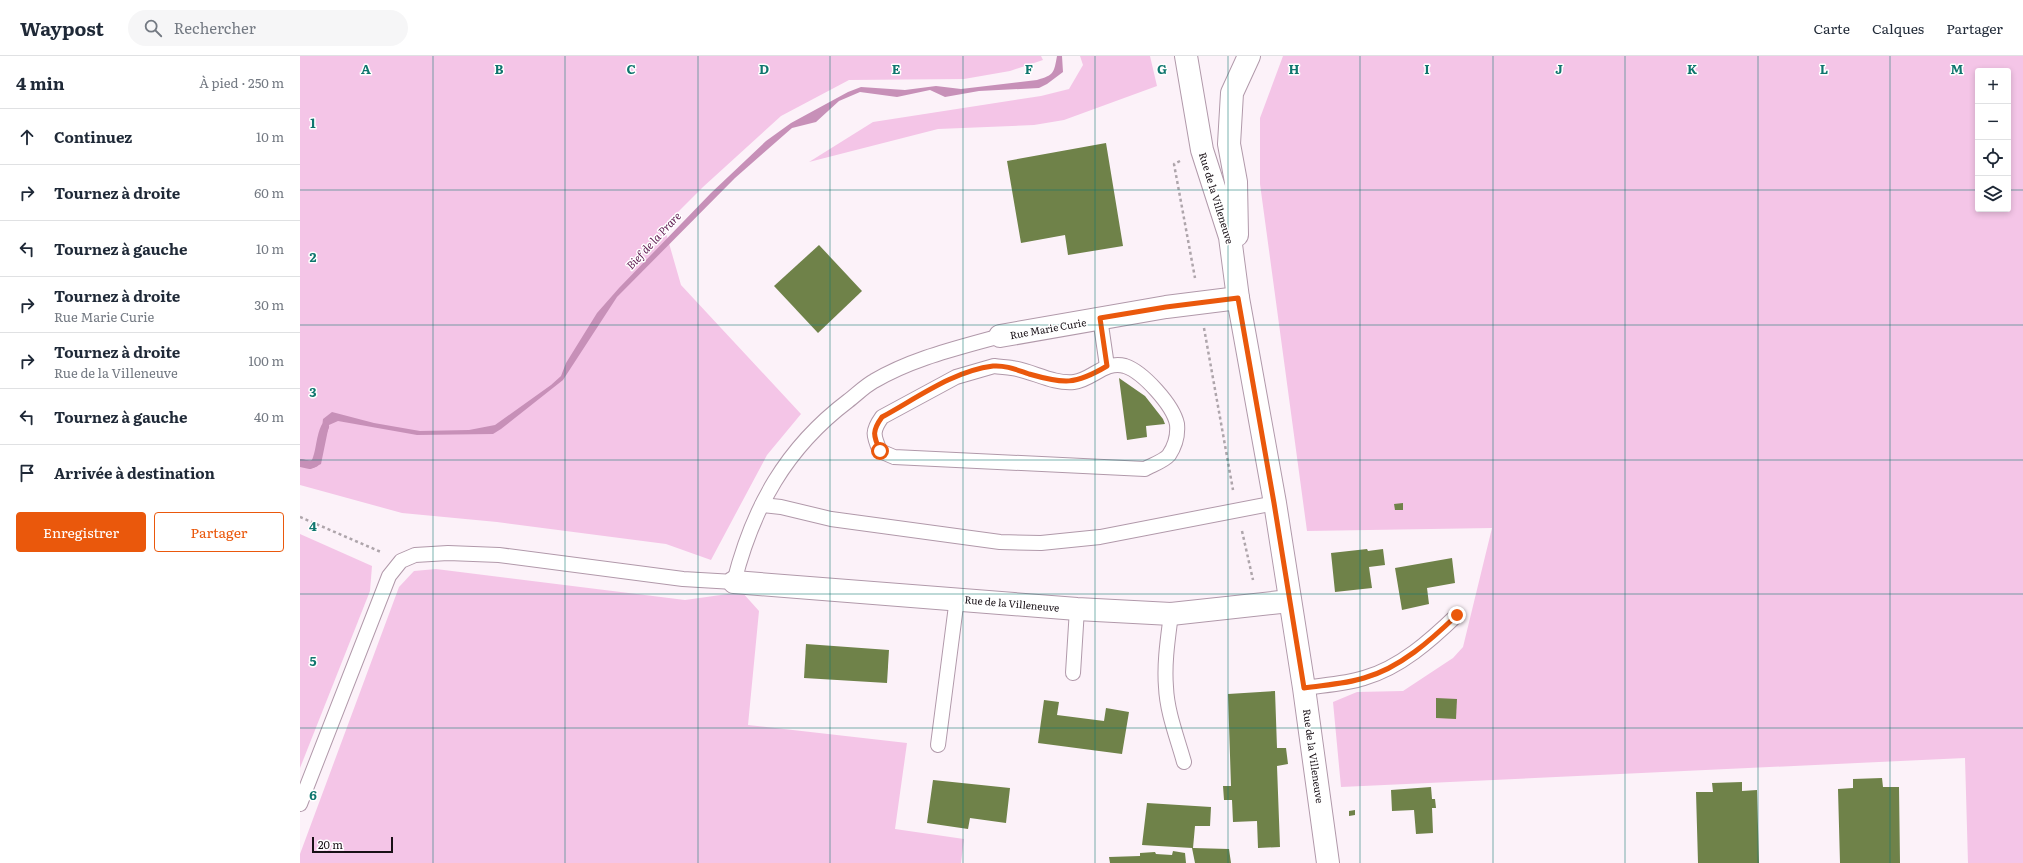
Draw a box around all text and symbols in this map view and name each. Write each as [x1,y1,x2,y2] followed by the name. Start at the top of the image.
[128,10,408,46] search box
[20,14,104,42] text: Waypost
[174,16,256,39] text: Rechercher
[142,17,164,39] icon: search
[1813,18,1850,38] text: Carte
[1872,18,1924,38] text: Calques
[1946,18,2003,38] text: Partager
[361,59,371,78] text: A
[495,59,504,78] text: B
[626,59,636,78] text: C
[759,59,769,78] text: D
[892,59,901,78] text: E
[1025,59,1033,78] text: F
[1157,59,1167,78] text: G
[1289,59,1300,78] text: H
[1424,59,1430,78] text: I
[1555,59,1563,78] text: J
[1687,59,1698,78] text: K
[1820,59,1828,78] text: L
[1951,59,1964,78] text: M
[1975,68,2011,212] map controls
[1975,68,2011,104] button: +
[16,70,65,95] text: 4 min
[199,73,284,92] text: À pied · 250 m
[1975,104,2011,140] button: −
[310,113,316,132] text: 1
[54,125,132,148] text: Continuez
[16,126,38,148] icon: ahead
[256,127,284,146] text: 10 m
[1975,140,2011,176] button: locate
[1196,150,1238,246] street label: Rue de la Villeneuve
[1975,176,2011,212] button: layers
[54,181,180,204] text: Tournez à droite
[16,182,38,204] icon: right
[254,183,284,202] text: 60 m
[622,208,684,272] water label: Bief de la Prare
[54,237,187,260] text: Tournez à gauche
[16,238,38,260] icon: left
[256,239,284,258] text: 10 m
[310,247,317,266] text: 2
[54,284,180,307] text: Tournez à droite
[16,294,38,316] icon: right
[254,295,284,314] text: 30 m
[54,307,154,326] text: Rue Marie Curie
[1009,314,1087,342] street label: Rue Marie Curie
[54,340,180,363] text: Tournez à droite
[16,350,38,372] icon: right
[248,351,284,370] text: 100 m
[54,363,178,382] text: Rue de la Villeneuve
[309,382,317,401] text: 3
[54,405,187,428] text: Tournez à gauche
[16,406,38,428] icon: left
[254,407,284,426] text: 40 m
[871,442,889,460] route start
[54,461,215,484] text: Arrivée à destination
[16,462,38,484] icon: arrive
[16,512,146,552] button: Enregistrer
[154,512,284,552] button: Partager
[309,516,317,535] text: 4
[964,591,1060,615] street label: Rue de la Villeneuve
[1448,606,1466,624] route end
[309,651,317,670] text: 5
[1300,708,1328,804] street label: Rue de la Villeneuve
[309,785,317,804] text: 6
[312,835,393,854] scale bar
[318,836,343,852] text: 20 m

